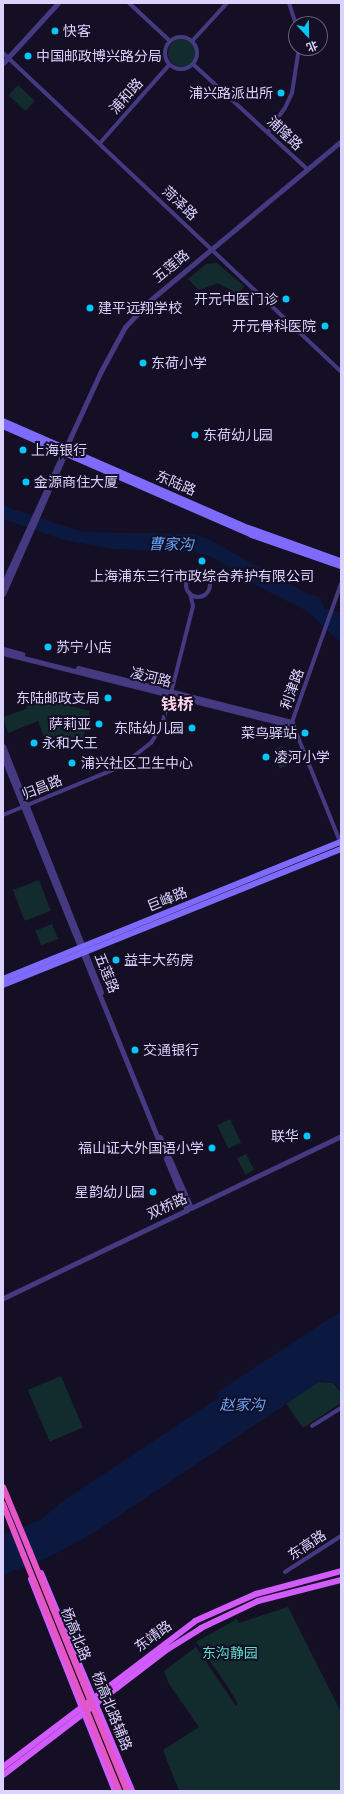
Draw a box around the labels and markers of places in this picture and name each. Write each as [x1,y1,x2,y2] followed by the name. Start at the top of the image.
[63,23,91,39] place label: 快客
[50,26,60,36] marker: 快客
[36,48,162,64] place label: 中国邮政博兴路分局
[23,51,33,61] marker: 中国邮政博兴路分局
[189,85,273,101] place label: 浦兴路派出所
[276,88,286,98] marker: 浦兴路派出所
[194,291,278,307] place label: 开元中医门诊
[281,294,291,304] marker: 开元中医门诊
[98,300,182,316] place label: 建平远翔学校
[85,303,95,313] marker: 建平远翔学校
[232,318,316,334] place label: 开元骨科医院
[319,320,331,332] marker: 开元骨科医院
[151,355,207,371] place label: 东荷小学
[138,358,148,368] marker: 东荷小学
[203,427,273,443] place label: 东荷幼儿园
[190,430,200,440] marker: 东荷幼儿园
[31,442,87,458] place label: 上海银行
[18,445,28,455] marker: 上海银行
[34,474,118,490] place label: 金源商住大厦
[21,477,31,487] marker: 金源商住大厦
[197,556,207,566] marker: 上海浦东三行市政综合养护有限公司
[90,568,314,584] place label: 上海浦东三行市政综合养护有限公司
[56,639,112,655] place label: 苏宁小店
[43,642,53,652] marker: 苏宁小店
[16,690,100,706] place label: 东陆邮政支局
[103,693,113,703] marker: 东陆邮政支局
[49,716,91,732] place label: 萨莉亚
[94,719,104,729] marker: 萨莉亚
[114,720,184,736] place label: 东陆幼儿园
[187,723,197,733] marker: 东陆幼儿园
[241,725,297,741] place label: 菜鸟驿站
[300,728,310,738] marker: 菜鸟驿站
[42,735,98,751] place label: 永和大王
[29,738,39,748] marker: 永和大王
[274,749,330,765] place label: 凌河小学
[261,752,271,762] marker: 凌河小学
[81,755,193,771] place label: 浦兴社区卫生中心
[66,757,78,769] marker: 浦兴社区卫生中心
[124,952,194,968] place label: 益丰大药房
[111,955,121,965] marker: 益丰大药房
[143,1042,199,1058] place label: 交通银行
[130,1045,140,1055] marker: 交通银行
[271,1128,299,1144] place label: 联华
[302,1131,312,1141] marker: 联华
[78,1140,204,1156] place label: 福山证大外国语小学
[207,1143,217,1153] marker: 福山证大外国语小学
[75,1184,145,1200] place label: 星韵幼儿园
[148,1187,158,1197] marker: 星韵幼儿园

